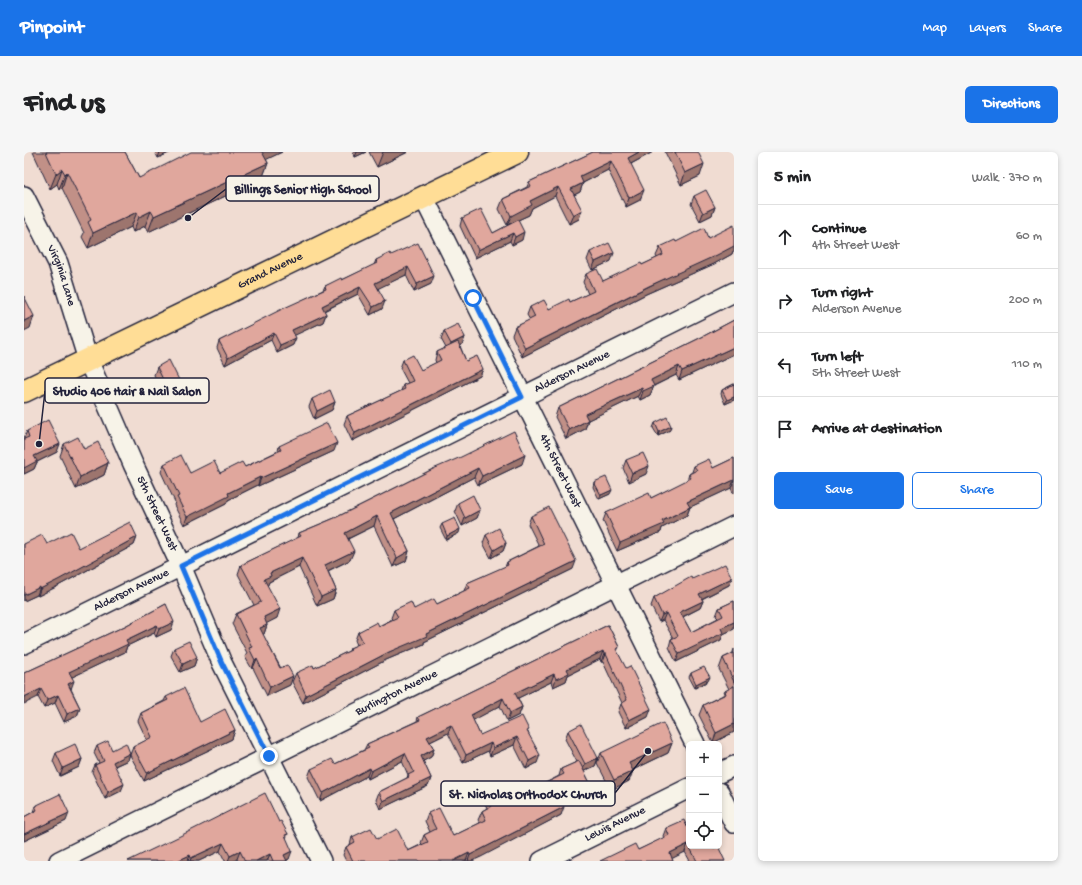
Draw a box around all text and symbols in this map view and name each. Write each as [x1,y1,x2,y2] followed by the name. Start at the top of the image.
[20,17,84,40] text: Pinpoint
[923,20,947,37] text: Map
[969,20,1006,37] text: Layers
[1028,20,1062,37] text: Share
[965,86,1058,123] button: Directions
[24,88,104,121] text: Find us
[774,168,811,188] text: 5 min
[972,171,1042,186] text: Walk · 370 m
[226,176,379,201] callout: Billings Senior High School
[233,183,372,198] text: Billings Senior High School
[812,220,866,238] text: Continue
[774,226,796,248] icon: ahead
[1016,229,1042,244] text: 60 m
[812,238,899,253] text: 4th Street West
[43,242,78,309] street label: Virginia Lane
[236,250,306,293] street label: Grand Avenue
[812,284,872,302] text: Turn right
[464,289,482,307] route start
[774,290,796,312] icon: right
[1009,293,1042,308] text: 200 m
[812,302,901,317] text: Alderson Avenue
[532,347,613,397] street label: Alderson Avenue
[812,348,863,366] text: Turn left
[774,354,796,376] icon: left
[1012,357,1042,372] text: 110 m
[812,366,900,381] text: 5th Street West
[45,378,209,403] callout: Studio 406 Hair & Nail Salon
[53,385,202,400] text: Studio 406 Hair & Nail Salon
[774,418,796,440] icon: arrive
[812,420,942,438] text: Arrive at destination
[535,432,584,511] street label: 4th Street West
[774,472,904,509] button: Save
[912,472,1042,509] button: Share
[133,474,180,554] street label: 5th Street West
[91,566,172,615] street label: Alderson Avenue
[353,667,441,720] street label: Burlington Avenue
[686,741,722,849] map controls
[686,741,722,777] button: +
[260,747,278,765] route end
[686,777,722,813] button: −
[441,781,615,806] callout: St. Nicholas Orthodox Church
[449,788,607,803] text: St. Nicholas Orthodox Church
[583,803,649,845] street label: Lewis Avenue
[686,813,722,849] button: locate

